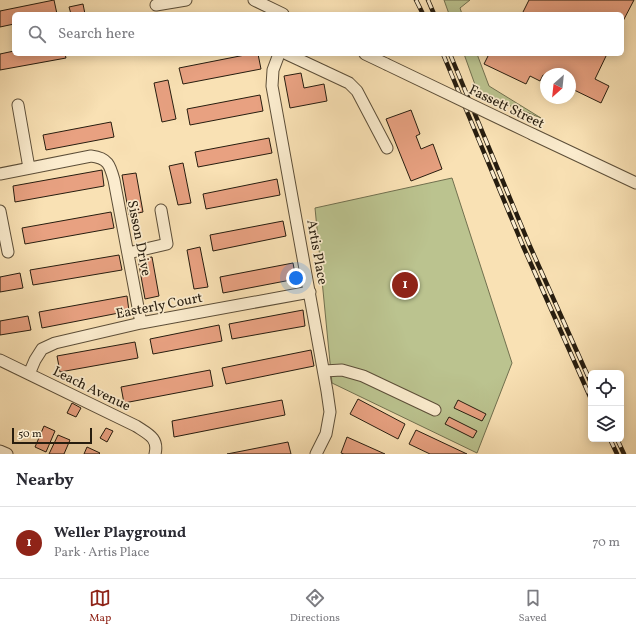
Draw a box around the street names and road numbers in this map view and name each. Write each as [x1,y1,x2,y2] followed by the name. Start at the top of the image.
[465,81,547,134] street label: Fassett Street
[122,199,155,278] street label: Sisson Drive
[301,218,332,287] street label: Artis Place
[114,289,204,324] street label: Easterly Court
[49,362,134,417] street label: Leach Avenue

